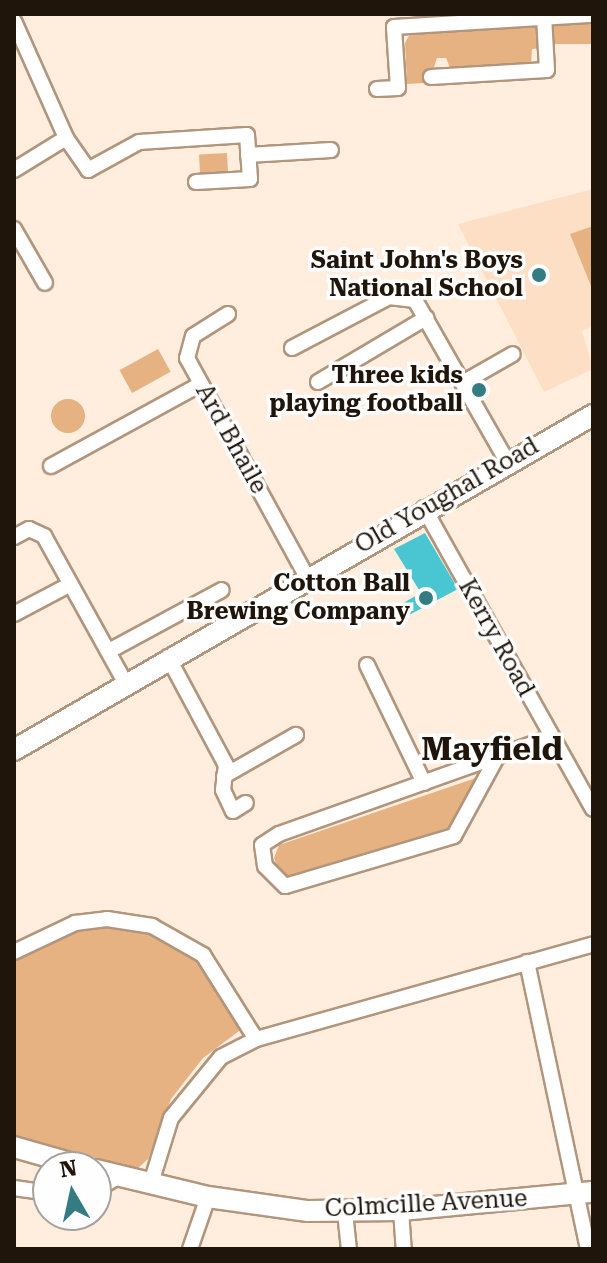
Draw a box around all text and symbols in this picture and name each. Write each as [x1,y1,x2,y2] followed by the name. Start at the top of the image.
[311,247,523,303] place label: Saint John's Boys National School
[530,266,548,284] marker: Saint John's Boys National School
[270,362,463,418] place label: Three kids playing football
[189,379,273,499] street label: Ard Bhaile
[470,381,488,399] marker: Three kids playing football
[350,432,544,560] street label: Old Youghal Road
[187,570,410,626] place label: Cotton Ball Brewing Company
[452,574,540,702] street label: Kerry Road
[417,589,435,607] marker: Cotton Ball Brewing Company
[421,730,563,768] district label: Mayfield
[32,1151,112,1231] north arrow
[58,1155,79,1182] text: N
[324,1184,528,1224] street label: Colmcille Avenue

